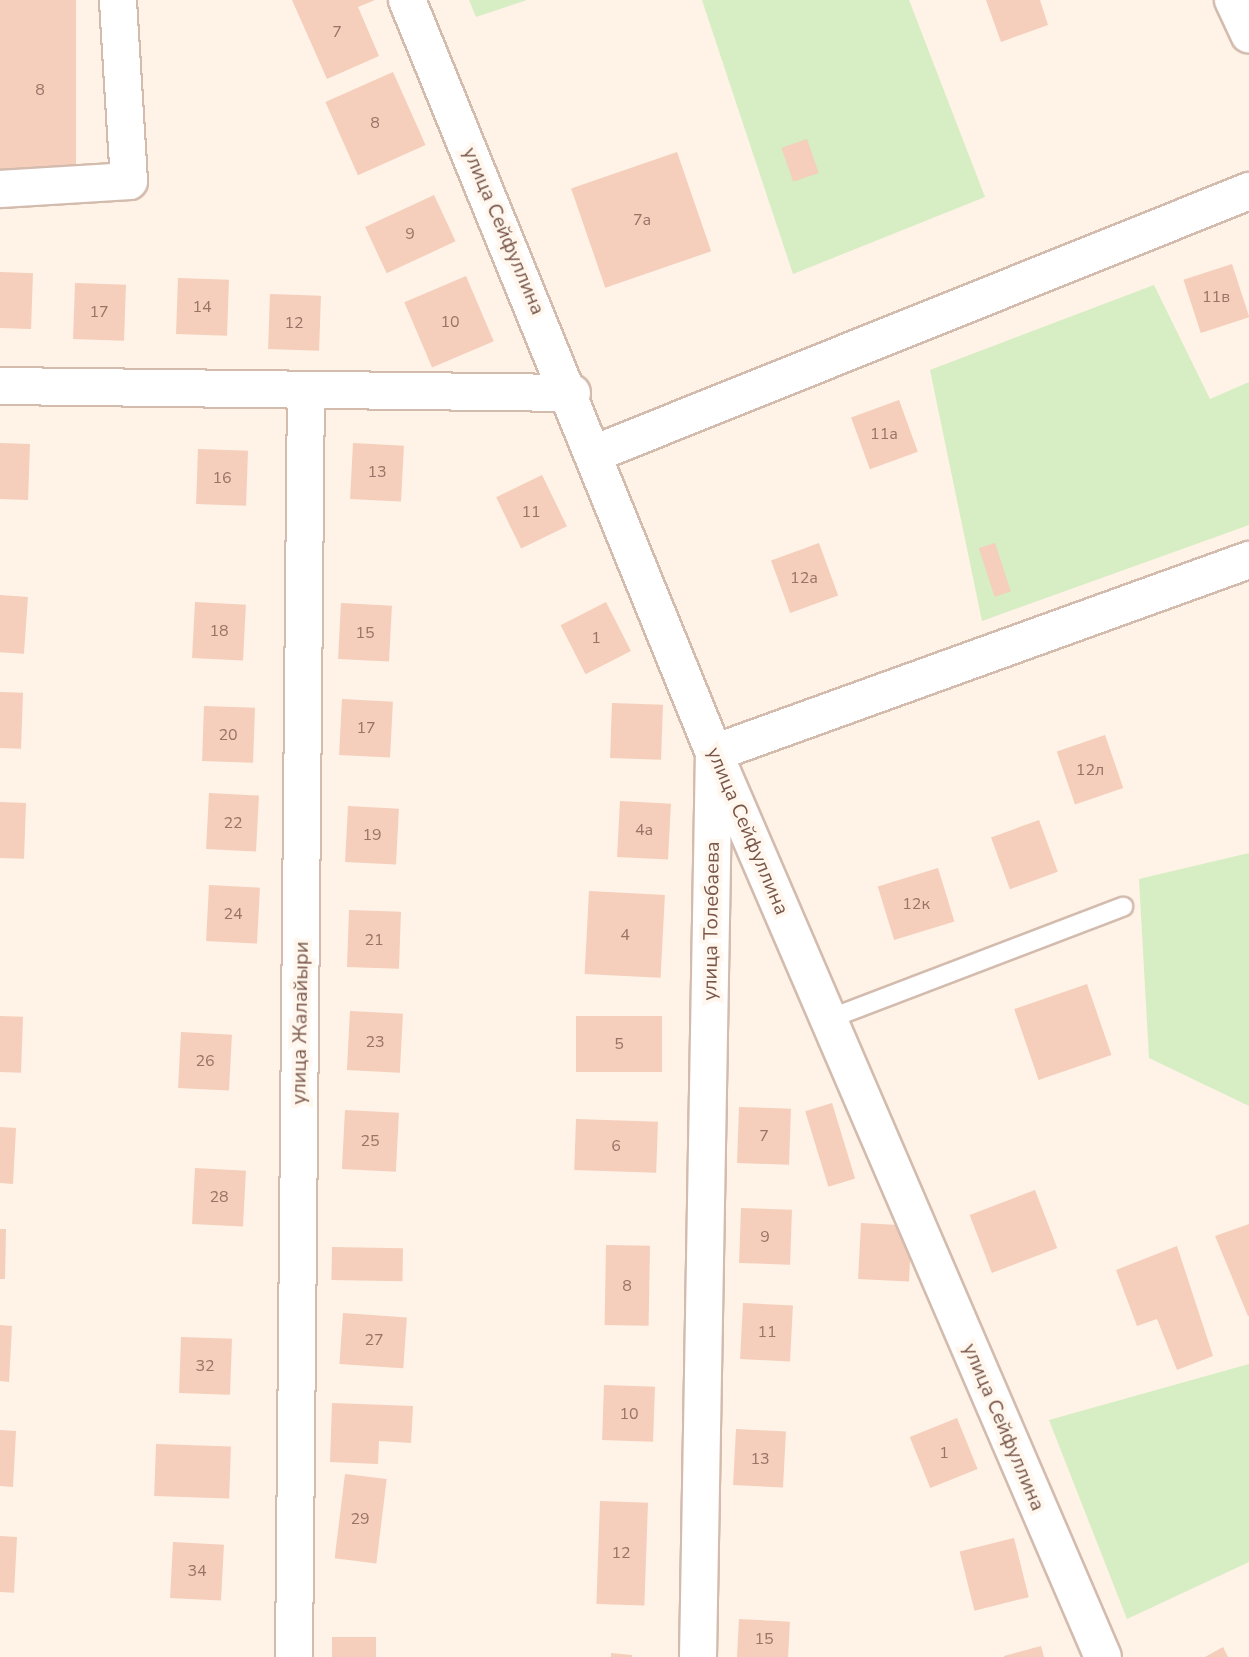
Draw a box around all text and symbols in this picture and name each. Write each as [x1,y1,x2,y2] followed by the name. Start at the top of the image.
[332,22,342,42] house number: 7
[35,80,45,100] house number: 8
[370,113,380,133] house number: 8
[458,144,550,318] street label: улица Сейфуллина
[633,210,651,230] house number: 7а
[405,224,415,244] house number: 9
[1202,287,1230,307] house number: 11в
[192,297,212,317] house number: 14
[89,302,109,322] house number: 17
[440,312,460,332] house number: 10
[284,313,304,333] house number: 12
[870,424,898,444] house number: 11а
[367,462,387,482] house number: 13
[212,468,232,488] house number: 16
[521,502,541,522] house number: 11
[790,568,818,588] house number: 12а
[209,621,229,641] house number: 18
[355,623,375,643] house number: 15
[591,628,601,648] house number: 1
[356,718,376,738] house number: 17
[218,725,238,745] house number: 20
[702,744,794,918] street label: улица Сейфуллина
[1076,760,1104,780] house number: 12л
[223,813,243,833] house number: 22
[635,820,653,840] house number: 4а
[362,825,382,845] house number: 19
[698,841,724,1001] street label: улица Толебаева
[902,894,930,914] house number: 12к
[223,904,243,924] house number: 24
[620,925,630,945] house number: 4
[364,930,384,950] house number: 21
[287,941,313,1105] street label: улица Жалайыри
[365,1032,385,1052] house number: 23
[614,1034,624,1054] house number: 5
[195,1051,215,1071] house number: 26
[759,1126,769,1146] house number: 7
[360,1131,380,1151] house number: 25
[611,1136,621,1156] house number: 6
[209,1187,229,1207] house number: 28
[760,1227,770,1247] house number: 9
[622,1276,632,1296] house number: 8
[757,1322,777,1342] house number: 11
[364,1330,384,1350] house number: 27
[958,1340,1050,1514] street label: улица Сейфуллина
[195,1356,215,1376] house number: 32
[619,1404,639,1424] house number: 10
[939,1443,949,1463] house number: 1
[750,1449,770,1469] house number: 13
[350,1509,370,1529] house number: 29
[611,1543,631,1563] house number: 12
[187,1561,207,1581] house number: 34
[754,1629,774,1649] house number: 15

